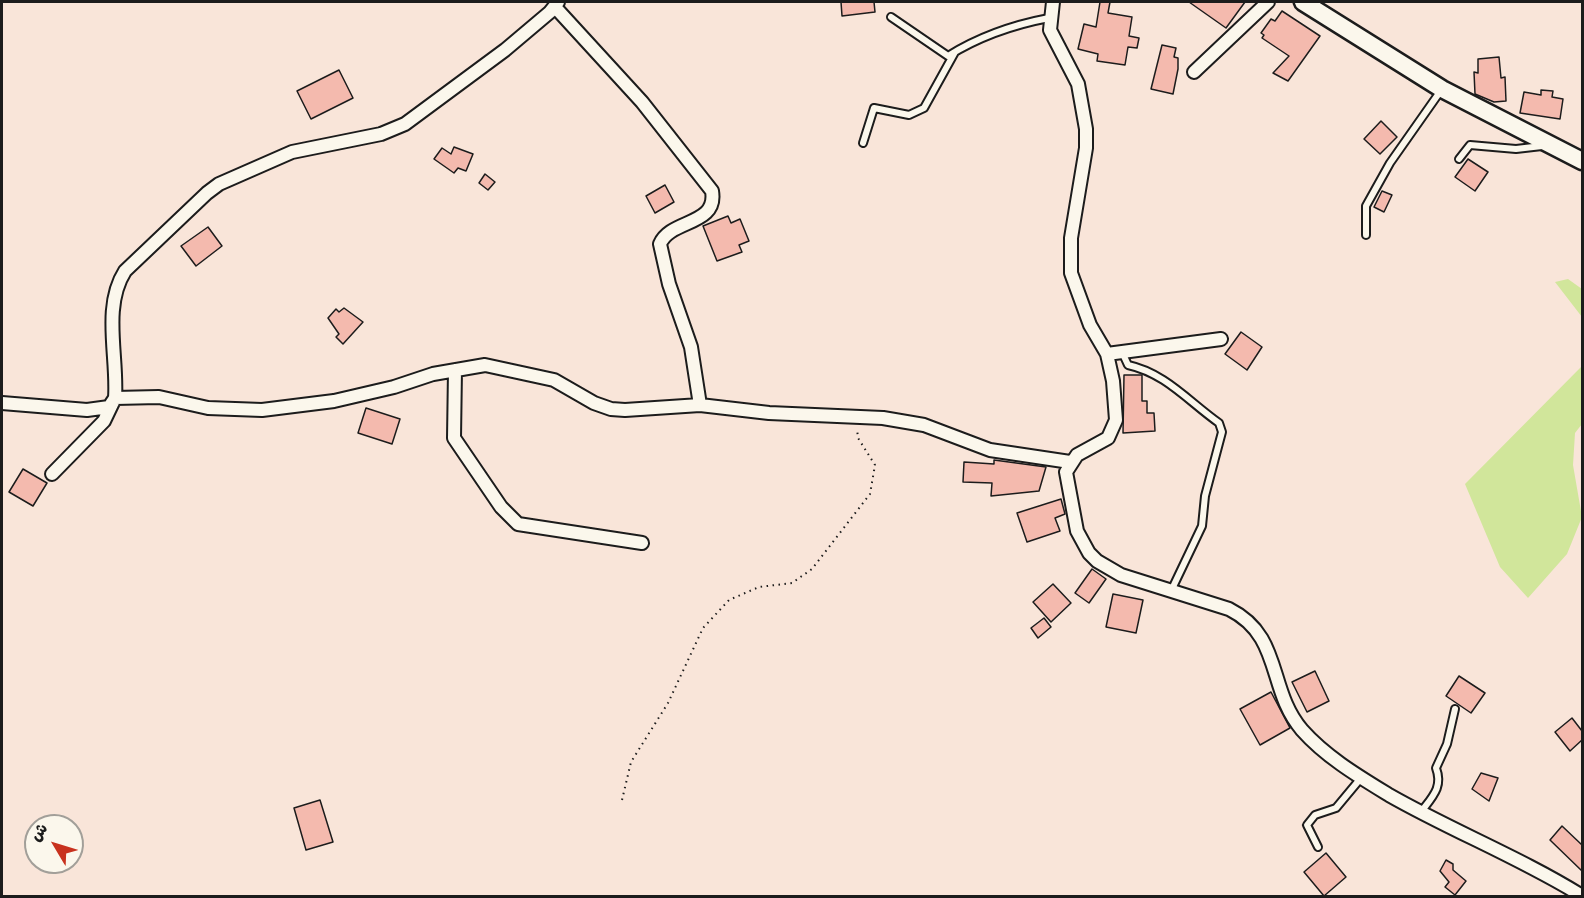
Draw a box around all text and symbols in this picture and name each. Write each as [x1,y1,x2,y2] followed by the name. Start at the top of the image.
[24,814,84,874] north arrow
[28,821,54,847] text: ش

